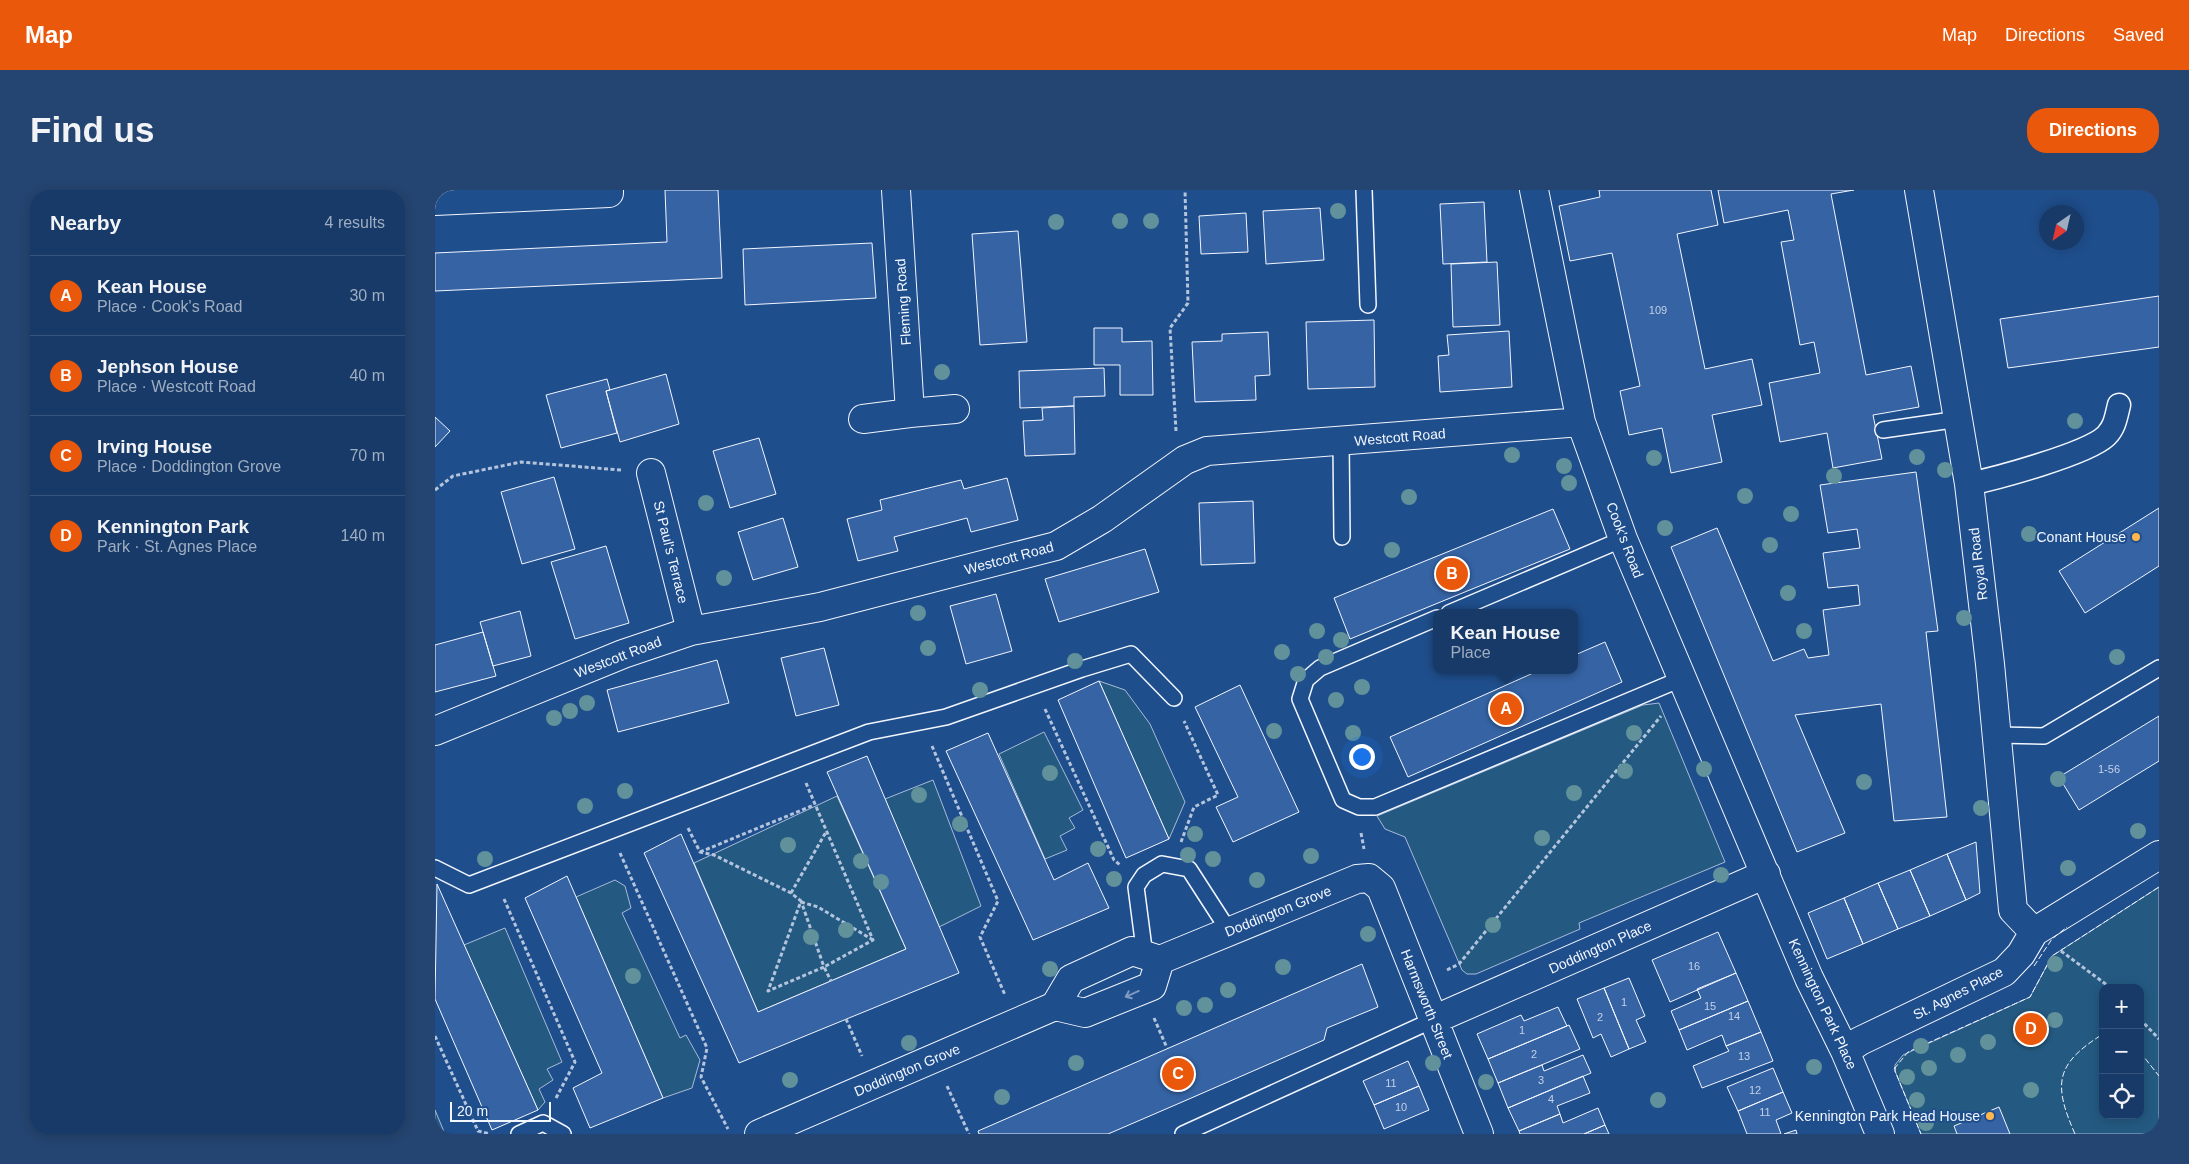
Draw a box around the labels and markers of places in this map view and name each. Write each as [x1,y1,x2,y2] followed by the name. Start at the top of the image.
[2036,529,2126,545] place label: Conant House
[2130,531,2142,543] marker: Conant House
[1436,555,1468,593] pin: B
[1490,690,1522,728] pin: A
[2015,1010,2047,1048] pin: D
[1162,1055,1194,1093] pin: C
[1795,1108,1980,1124] place label: Kennington Park Head House
[1984,1110,1996,1122] marker: Kennington Park Head House

